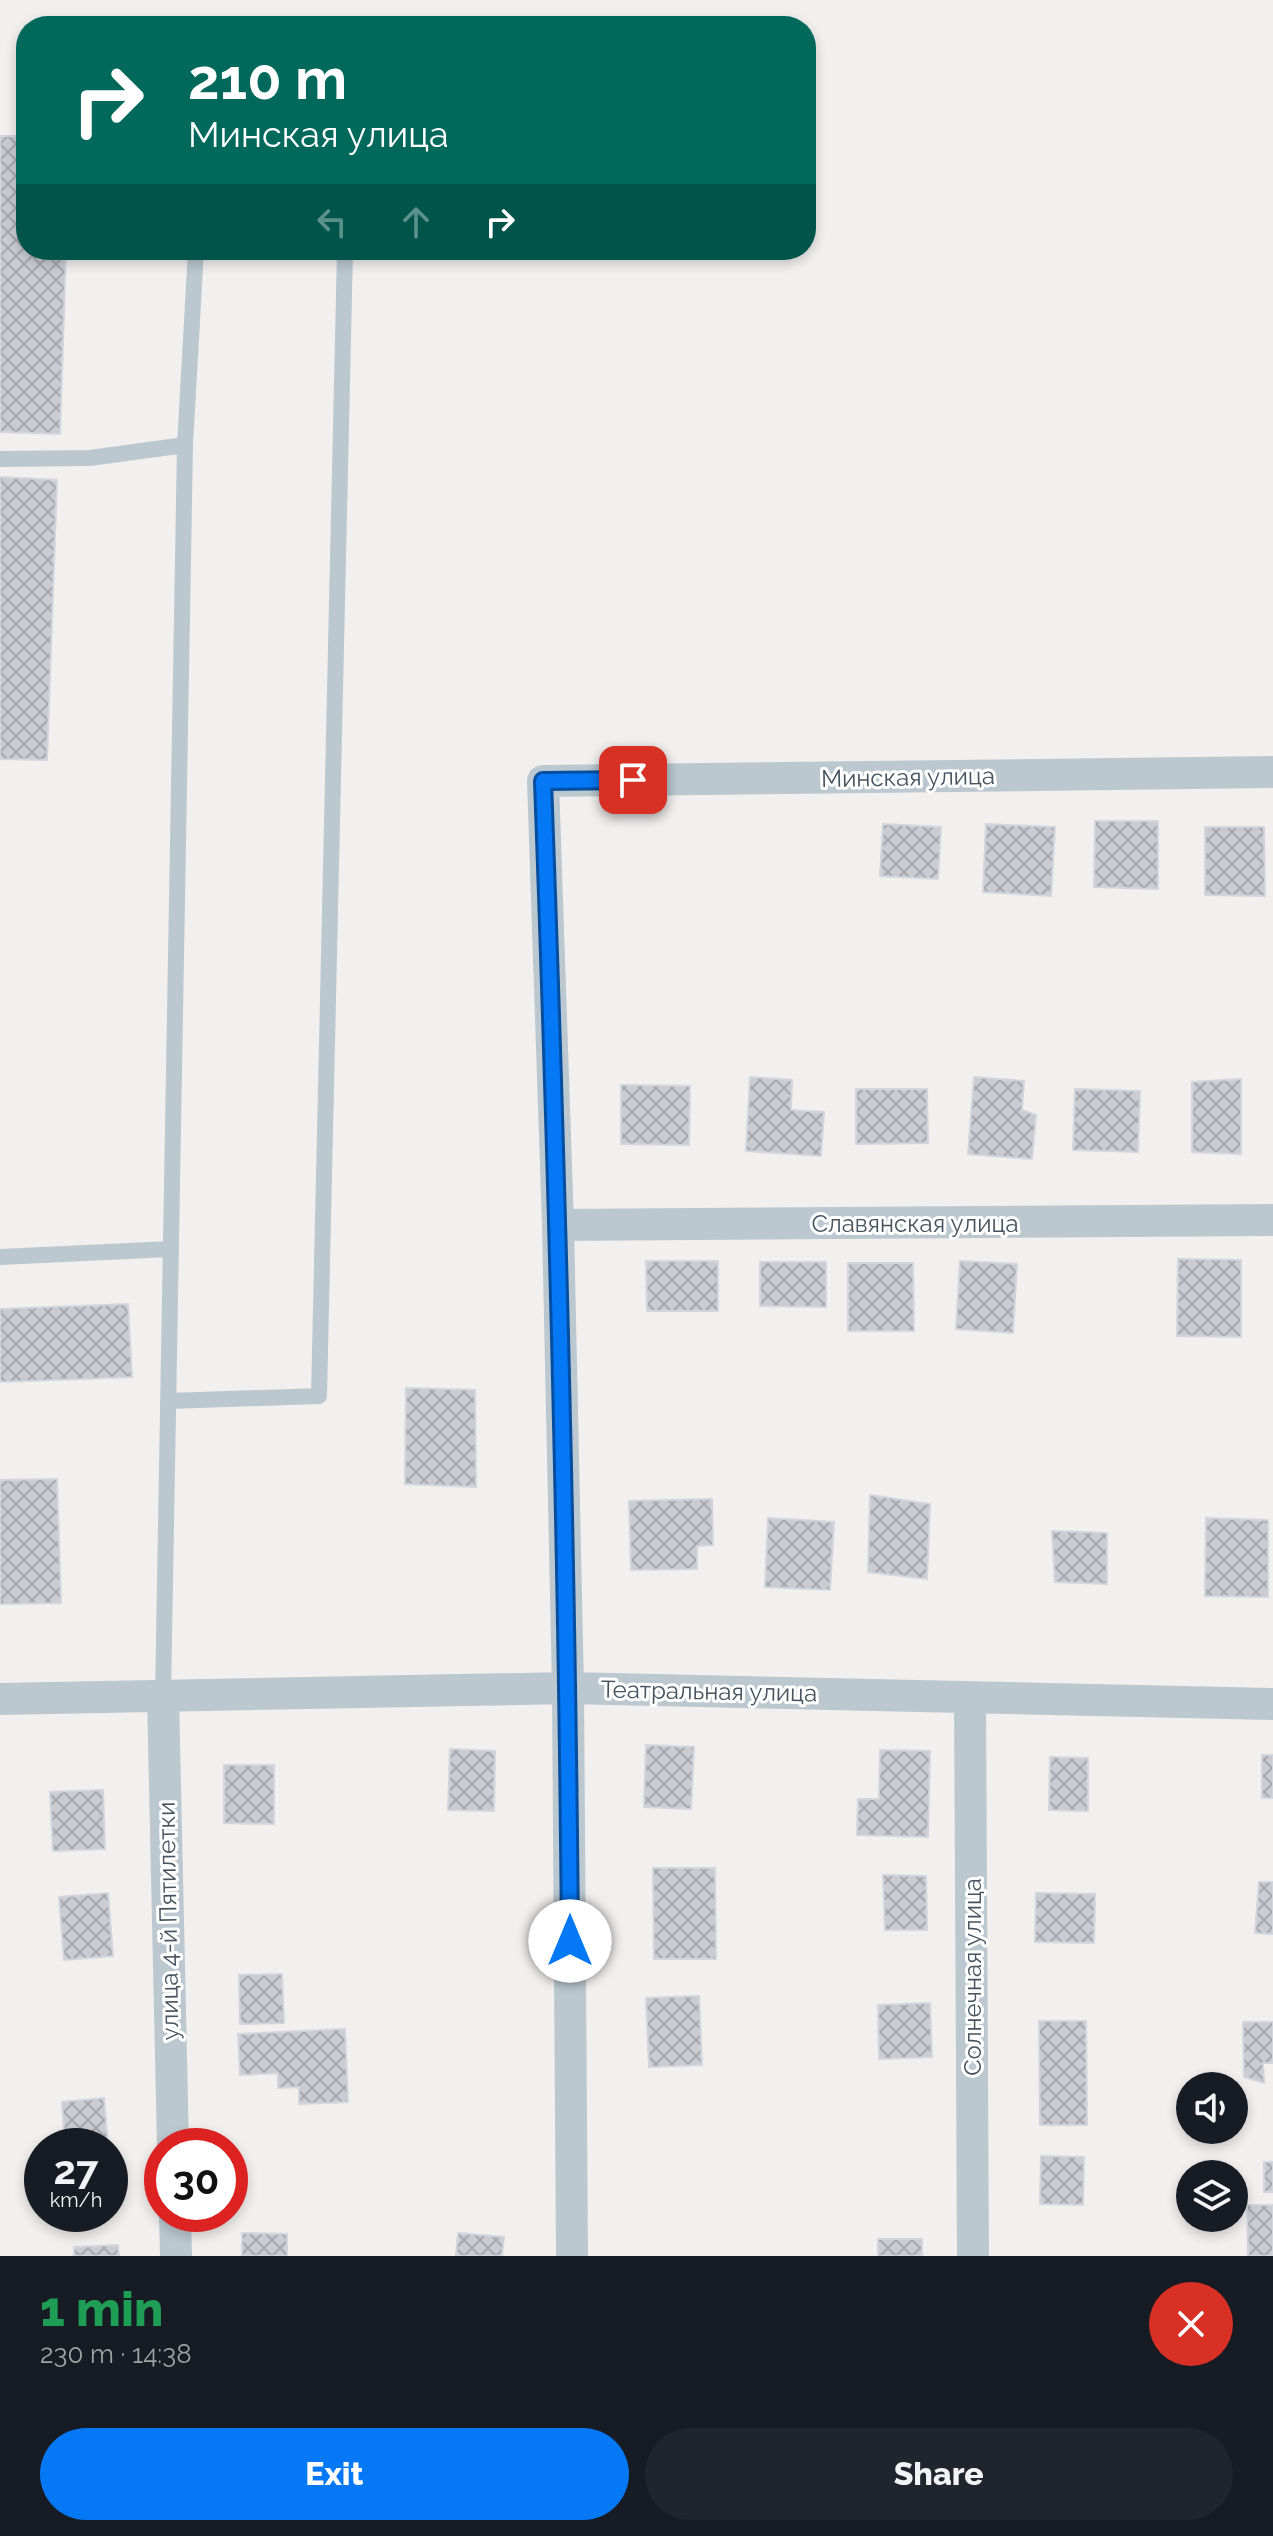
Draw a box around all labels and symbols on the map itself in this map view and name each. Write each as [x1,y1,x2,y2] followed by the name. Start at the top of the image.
[599,746,667,814] pin
[821,761,995,793] street label: Минская улица
[812,1209,1018,1238] street label: Славянская улица
[601,1675,817,1707] street label: Театральная улица
[151,1801,185,2041] street label: улица 4-й Пятилетки
[958,1878,987,2076] street label: Солнечная улица
[528,1899,612,1983] position arrow
[144,2128,248,2232] speed limit sign: 30

